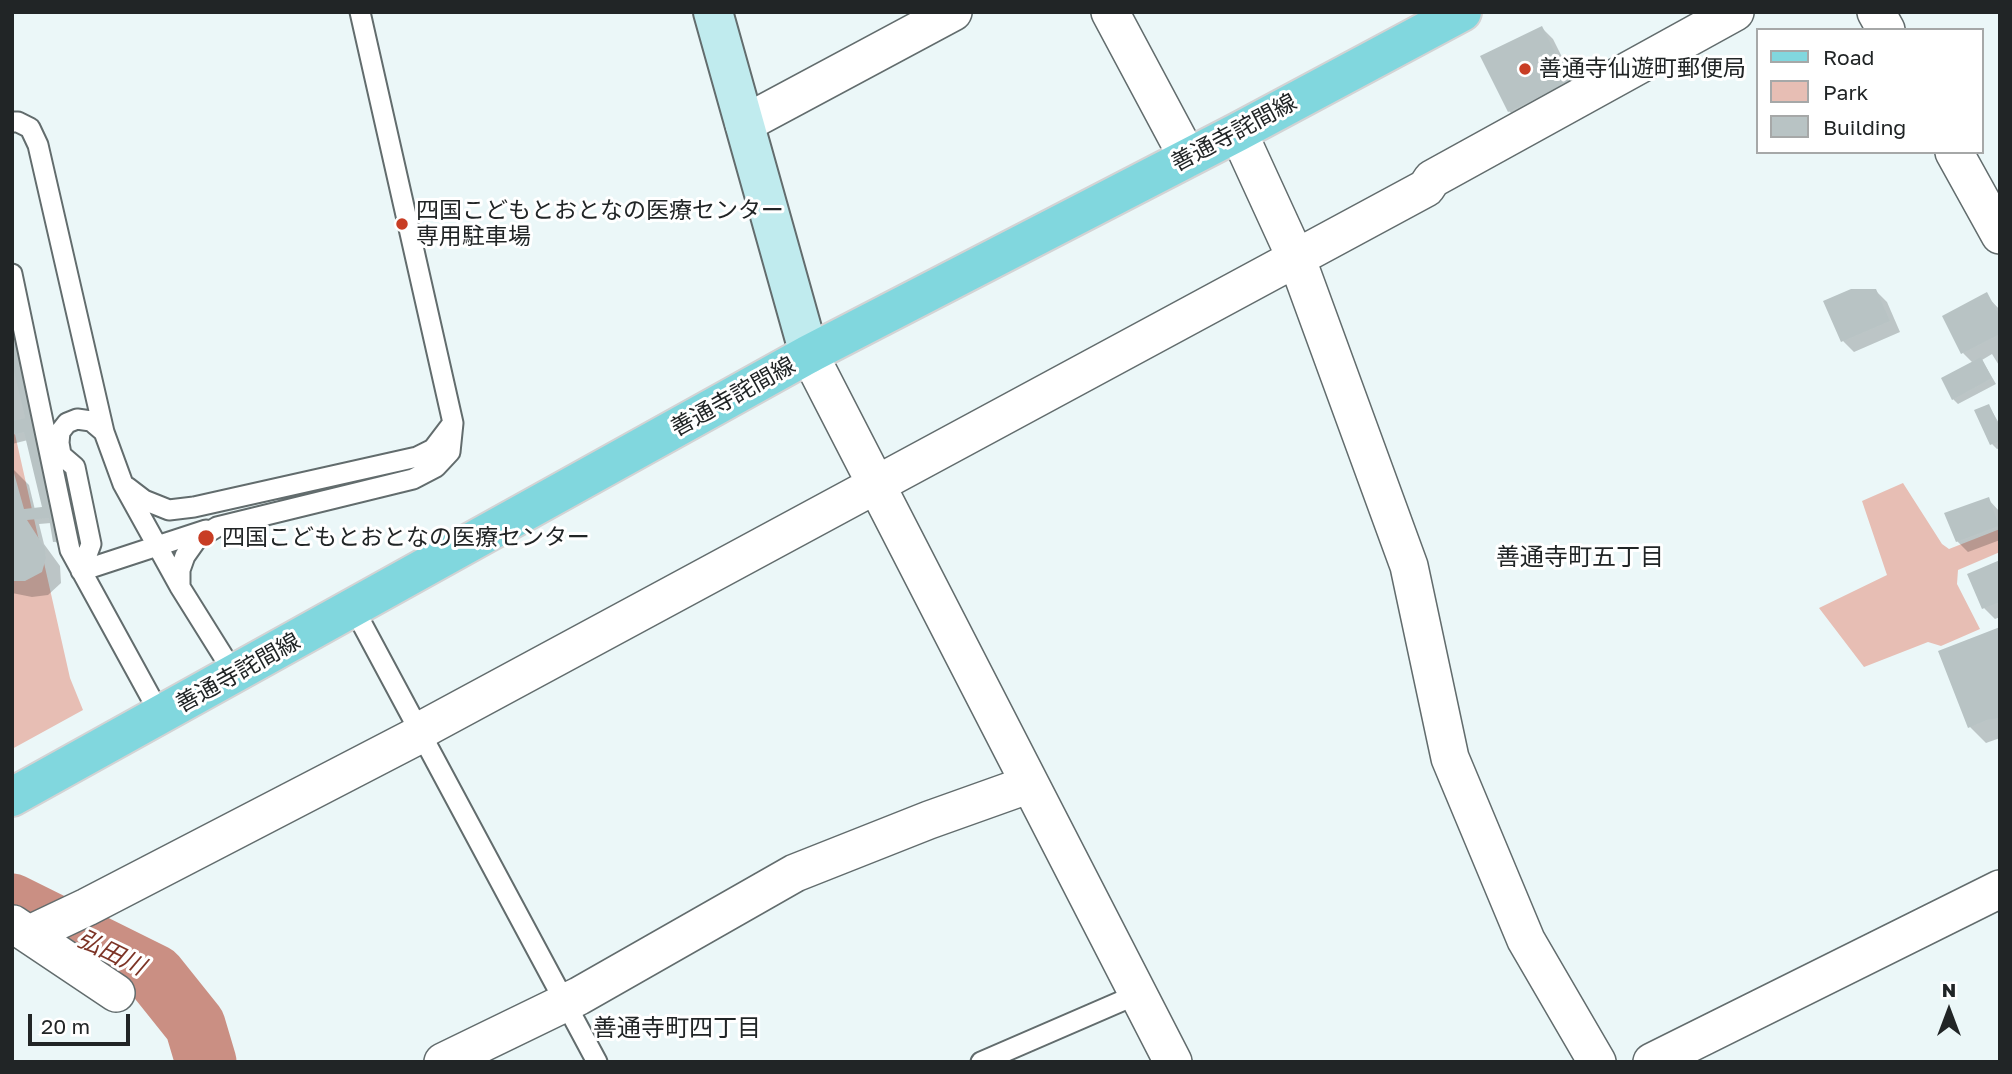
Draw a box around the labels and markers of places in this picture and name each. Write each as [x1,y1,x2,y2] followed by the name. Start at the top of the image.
[1539,55,1746,83] place label: 善通寺仙遊町郵便局
[1517,61,1533,77] marker: 善通寺仙遊町郵便局
[416,197,784,251] place label: 四国こどもとおとなの医療センター 専用駐車場
[394,216,410,232] marker: 四国こどもとおとなの医療センター 専用駐車場
[222,524,590,552] place label: 四国こどもとおとなの医療センター
[196,528,216,548] marker: 四国こどもとおとなの医療センター

